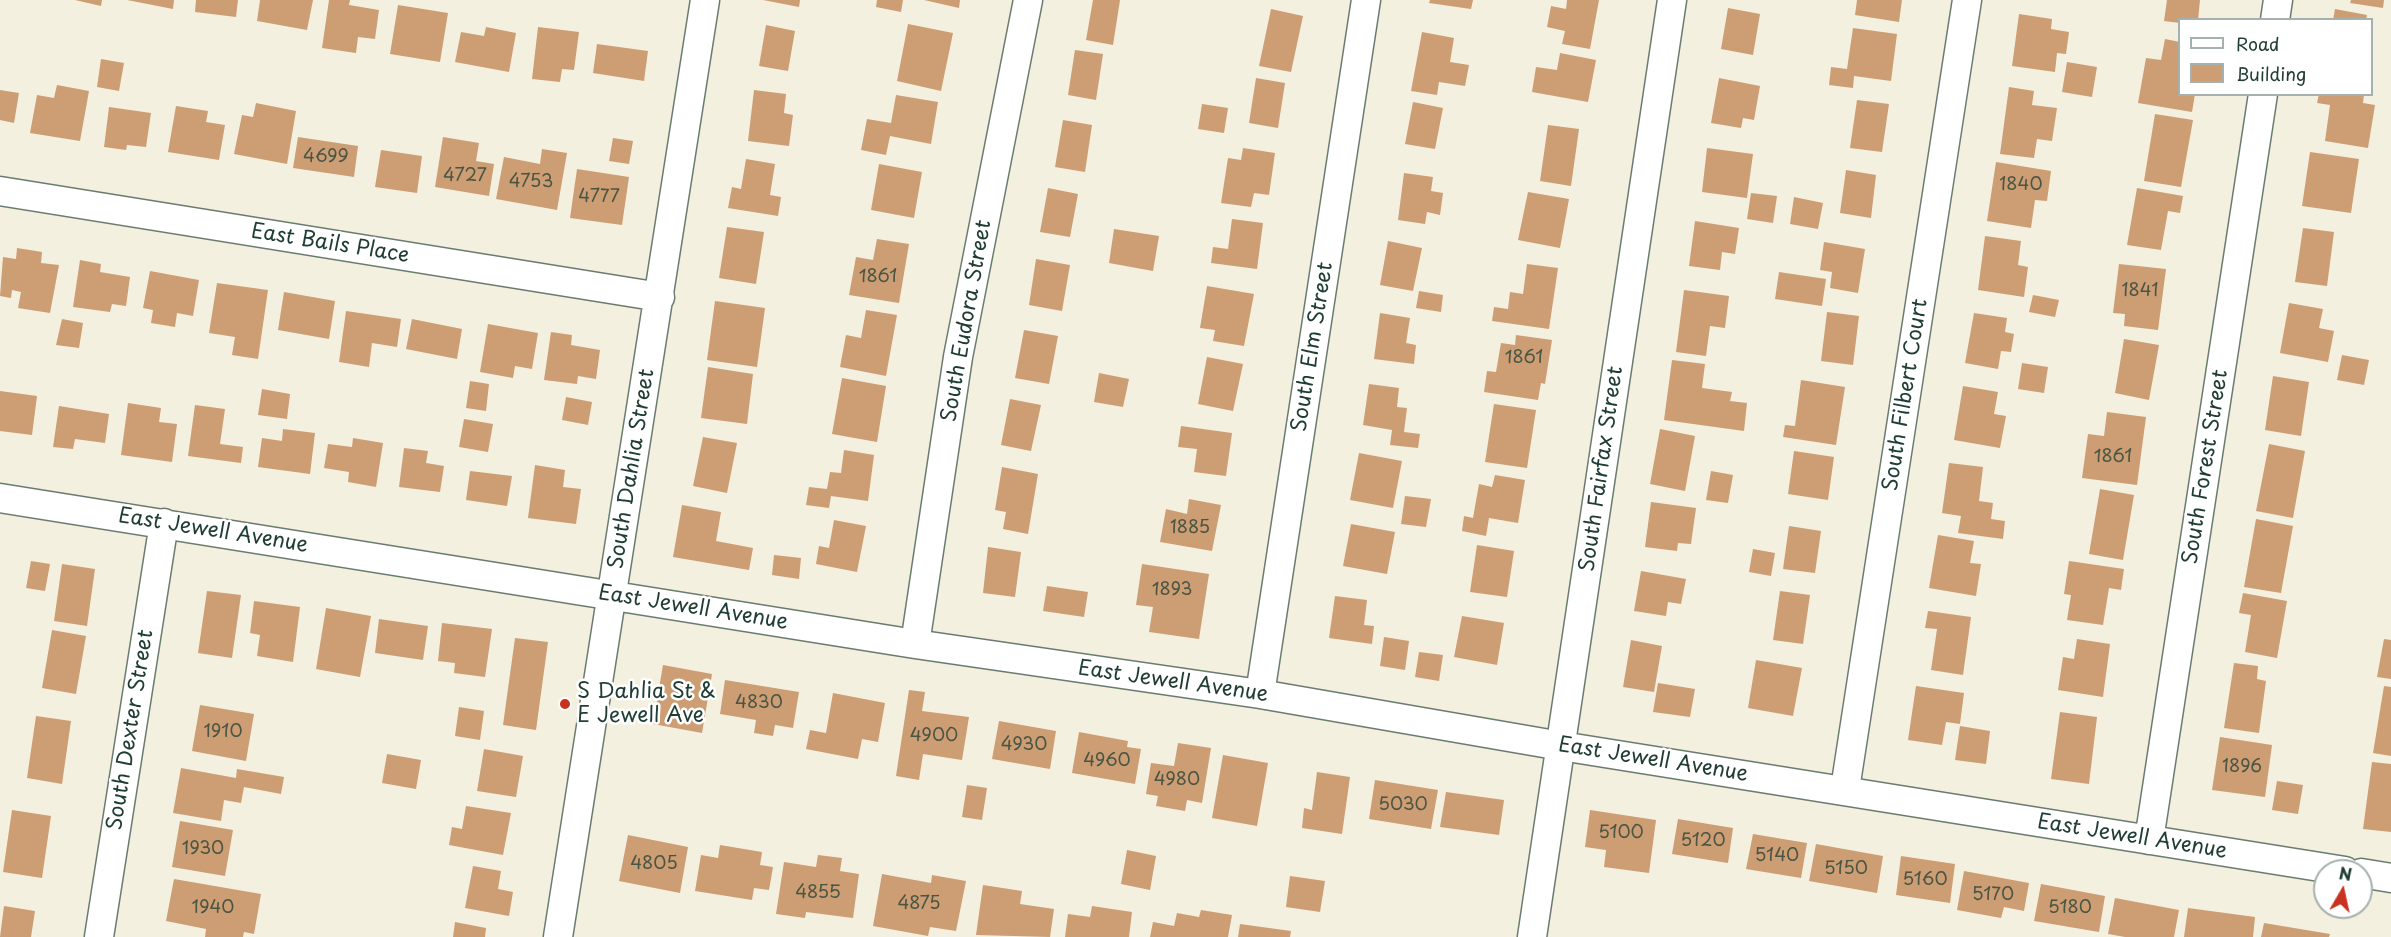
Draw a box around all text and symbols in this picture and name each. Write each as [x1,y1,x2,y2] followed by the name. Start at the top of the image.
[2178,18,2373,96] legend
[2236,30,2280,57] text: Road
[2236,60,2306,87] text: Building
[303,146,349,168] house number: 4699
[443,165,487,187] house number: 4727
[509,171,553,193] house number: 4753
[1999,174,2043,196] house number: 1840
[578,186,620,208] house number: 4777
[937,218,997,424] street label: South Eudora Street
[249,219,411,269] street label: East Bails Place
[1287,260,1339,434] street label: South Elm Street
[859,266,897,288] house number: 1861
[2121,280,2159,302] house number: 1841
[1878,297,1934,493] street label: South Filbert Court
[1505,347,1543,369] house number: 1861
[1575,365,1629,573] street label: South Fairfax Street
[604,367,660,571] street label: South Dahlia Street
[2178,368,2234,566] street label: South Forest Street
[2094,446,2132,468] house number: 1861
[116,504,310,558] street label: East Jewell Avenue
[1170,517,1210,539] house number: 1885
[1152,579,1192,601] house number: 1893
[596,581,790,635] street label: East Jewell Avenue
[103,628,159,832] street label: South Dexter Street
[1076,656,1270,708] street label: East Jewell Avenue
[577,679,716,729] place label: S Dahlia St & E Jewell Ave
[735,692,783,714] house number: 4830
[558,697,572,711] marker: S Dahlia St & E Jewell Ave
[203,721,243,743] house number: 1910
[910,725,958,747] house number: 4900
[1556,733,1750,787] street label: East Jewell Avenue
[1001,734,1047,756] house number: 4930
[1083,750,1131,772] house number: 4960
[2222,756,2262,778] house number: 1896
[1154,769,1200,791] house number: 4980
[1378,794,1428,816] house number: 5030
[2035,810,2229,864] street label: East Jewell Avenue
[1598,822,1644,844] house number: 5100
[1680,830,1726,852] house number: 5120
[182,838,224,860] house number: 1930
[1755,845,1799,867] house number: 5140
[630,853,678,875] house number: 4805
[1824,858,1868,880] house number: 5150
[2313,859,2373,919] north arrow
[2337,860,2354,886] text: N
[1902,869,1948,891] house number: 5160
[795,882,841,904] house number: 4855
[1972,884,2014,906] house number: 5170
[897,893,941,915] house number: 4875
[192,897,234,919] house number: 1940
[2048,897,2092,919] house number: 5180

